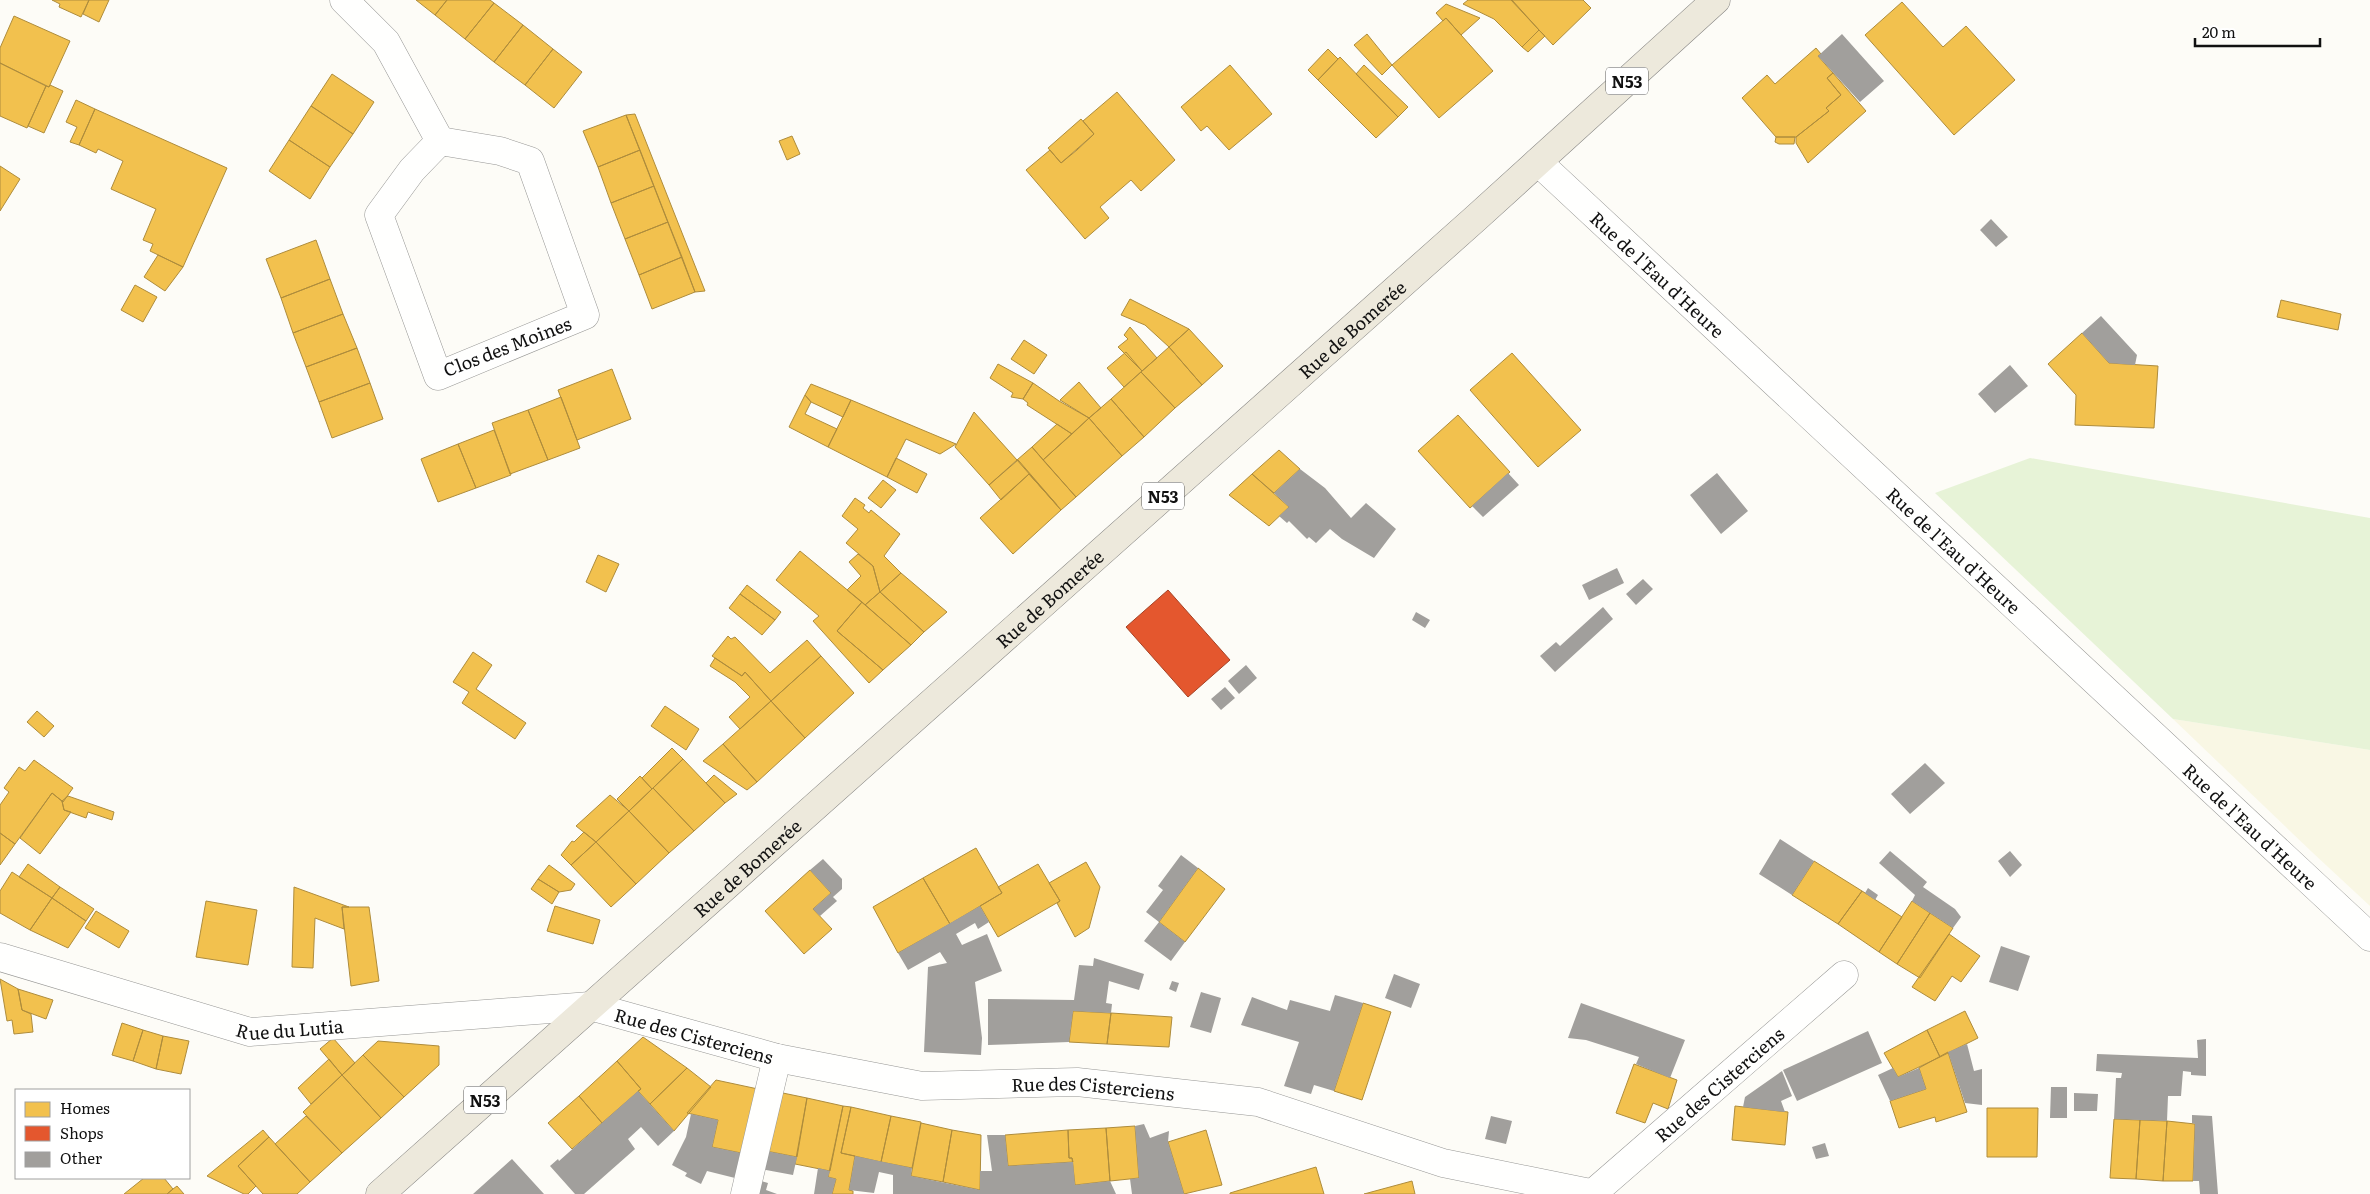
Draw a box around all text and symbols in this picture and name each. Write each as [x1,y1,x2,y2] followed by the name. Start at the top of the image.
[2195,15,2320,47] scale bar
[2202,20,2236,43] text: 20 m
[1606,68,1648,94] road number: N53
[1585,204,1731,343] street label: Rue de l'Eau d'Heure
[1292,273,1411,384] street label: Rue de Bomerée
[439,309,575,383] street label: Clos des Moines
[1881,480,2028,619] street label: Rue de l'Eau d'Heure
[1142,482,1184,510] road number: N53
[989,543,1109,654] street label: Rue de Bomerée
[2177,756,2324,895] street label: Rue de l'Eau d'Heure
[687,812,807,923] street label: Rue de Bomerée
[612,1000,776,1070] street label: Rue des Cisterciens
[233,1011,345,1046] street label: Rue du Lutia
[1648,1020,1789,1148] street label: Rue des Cisterciens
[1011,1068,1176,1106] street label: Rue des Cisterciens
[464,1086,506,1114] road number: N53
[15,1089,190,1179] legend
[60,1096,110,1119] text: Homes
[60,1121,103,1144] text: Shops
[60,1146,102,1169] text: Other

